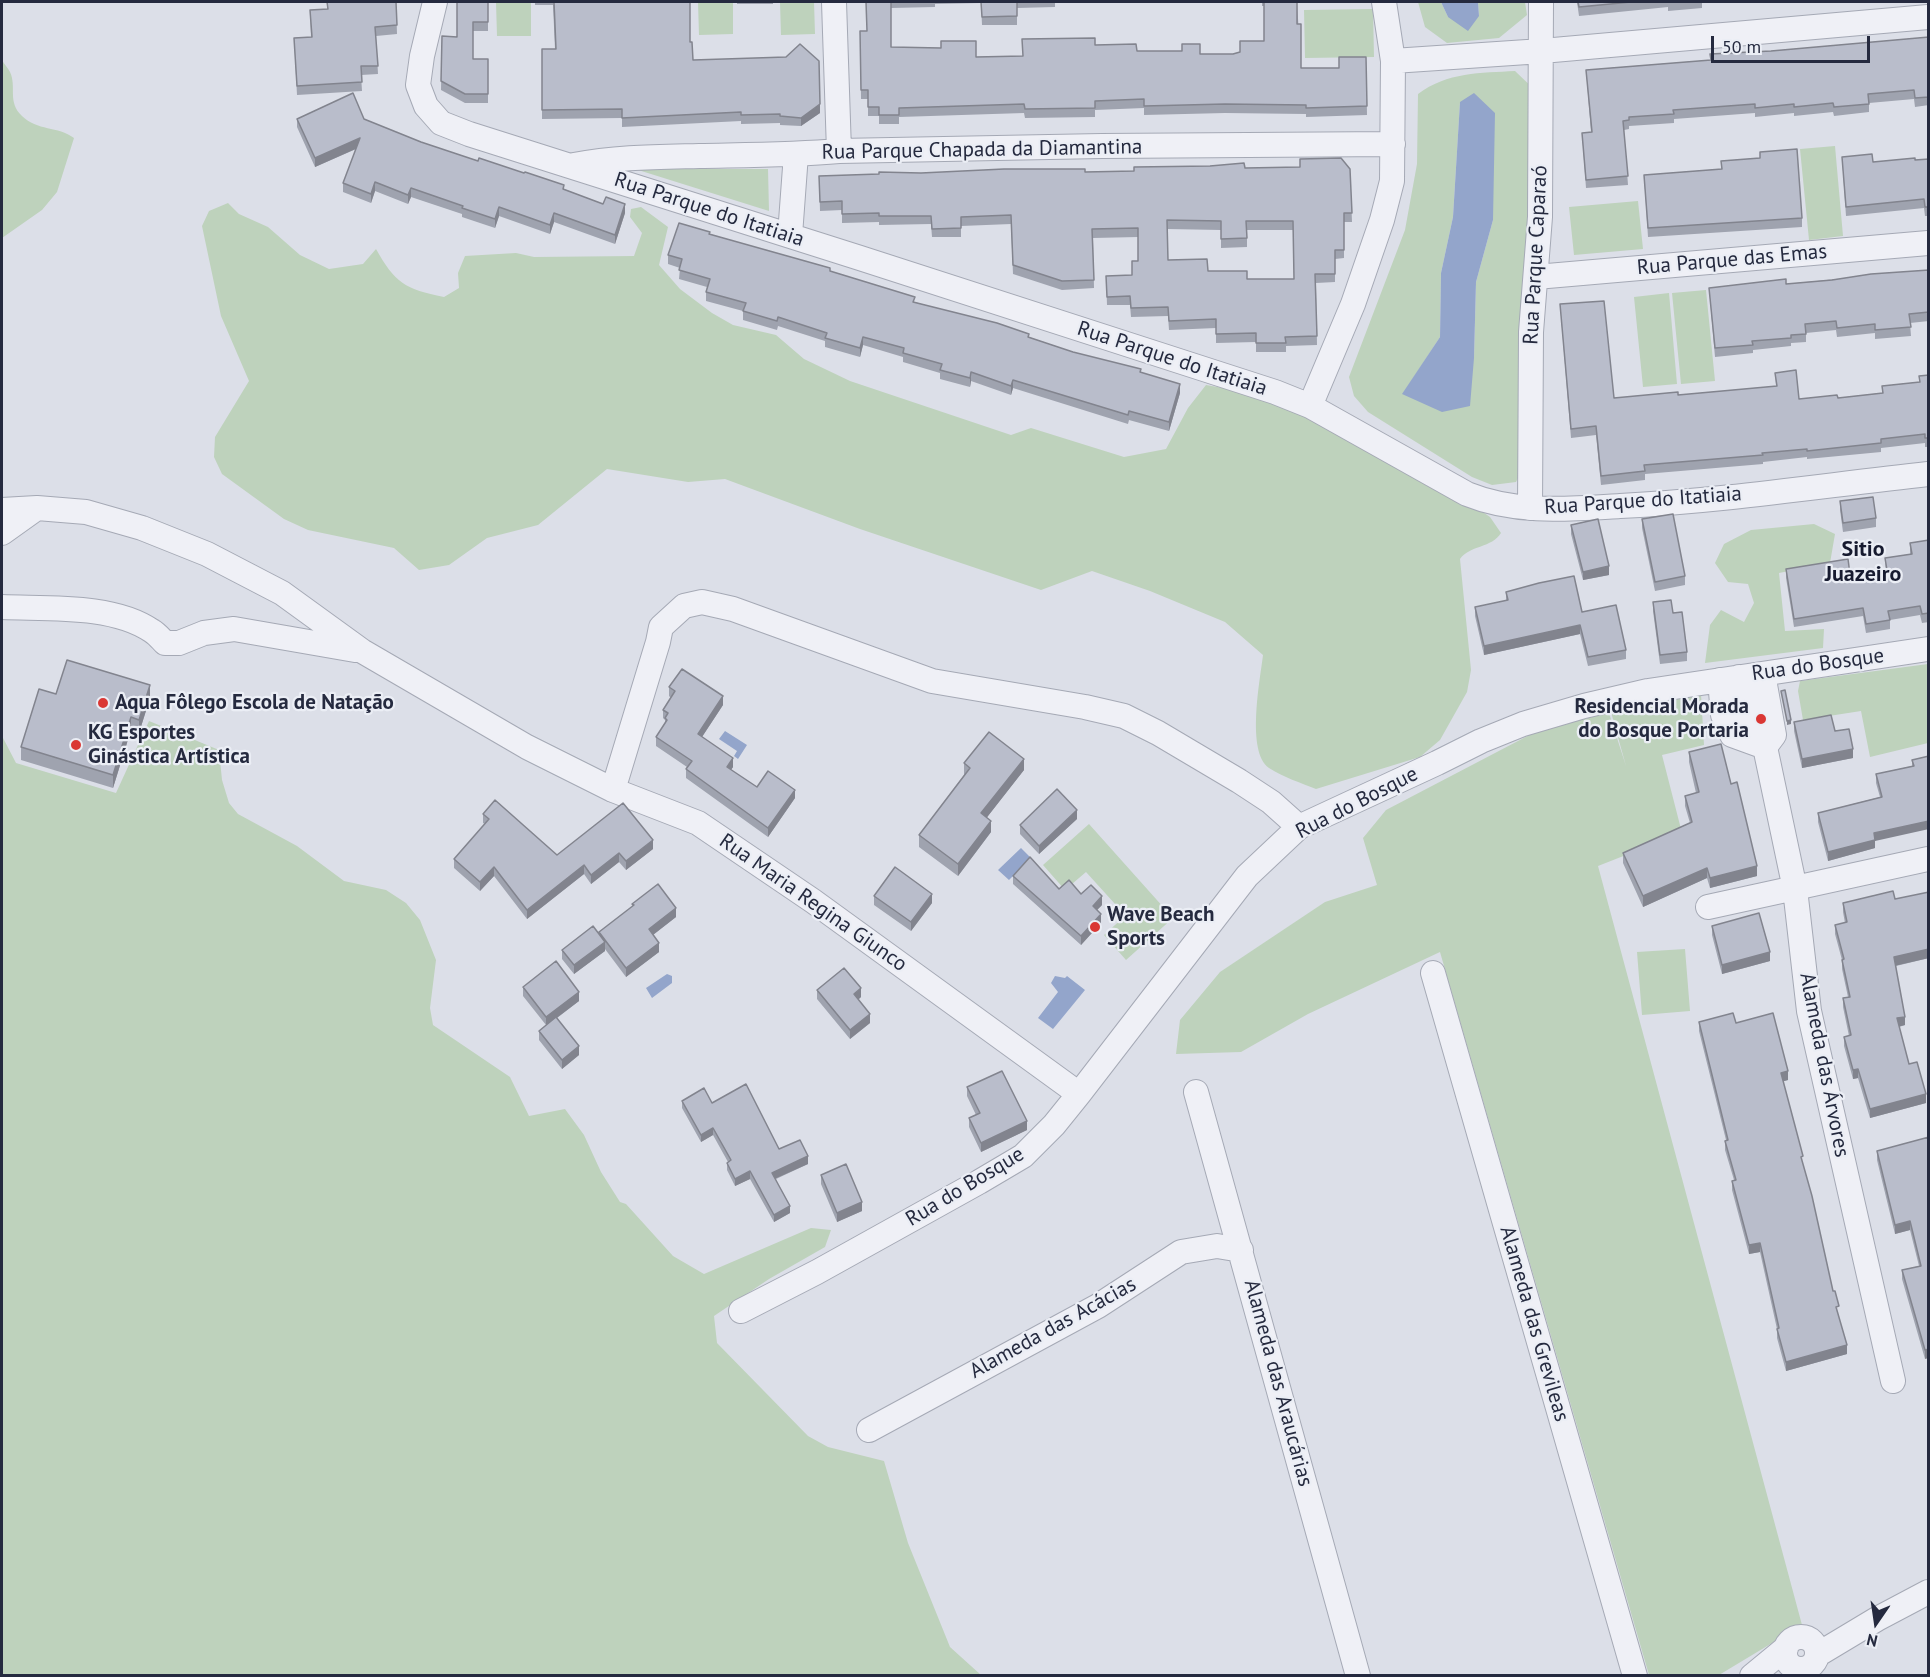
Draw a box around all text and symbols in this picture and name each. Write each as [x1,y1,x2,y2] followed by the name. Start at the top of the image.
[1714,24,1873,62] scale bar
[1722,35,1761,58] text: 50 m
[821,135,1143,165] street label: Rua Parque Chapada da Diamantina
[1519,165,1553,345] street label: Rua Parque Caparaó
[611,167,807,253] street label: Rua Parque do Itatiaia
[1636,239,1828,281] street label: Rua Parque das Emas
[1074,316,1270,402] street label: Rua Parque do Itatiaia
[1543,482,1743,520] street label: Rua Parque do Itatiaia
[1825,537,1901,588] district label: Sitio Juazeiro
[1750,643,1886,687] street label: Rua do Bosque
[115,690,394,716] place label: Aqua Fôlego Escola de Natação
[1575,694,1749,744] place label: Residencial Morada do Bosque Portaria
[96,696,110,710] marker: Aqua Fôlego Escola de Natação
[1754,712,1768,726] marker: Residencial Morada do Bosque Portaria
[88,720,250,770] place label: KG Esportes Ginástica Artística
[69,738,83,752] marker: KG Esportes Ginástica Artística
[1292,761,1422,845] street label: Rua do Bosque
[714,829,912,977] street label: Rua Maria Regina Giunco
[1107,902,1214,952] place label: Wave Beach Sports
[1088,920,1102,934] marker: Wave Beach Sports
[1794,971,1854,1159] street label: Alameda das Árvores
[901,1142,1029,1232] street label: Rua do Bosque
[1494,1223,1574,1425] street label: Alameda das Grevileas
[965,1272,1141,1384] street label: Alameda das Acácias
[1238,1277,1318,1489] street label: Alameda das Araucárias
[1846,1593,1906,1653] north arrow
[1865,1630,1879,1651] text: N

